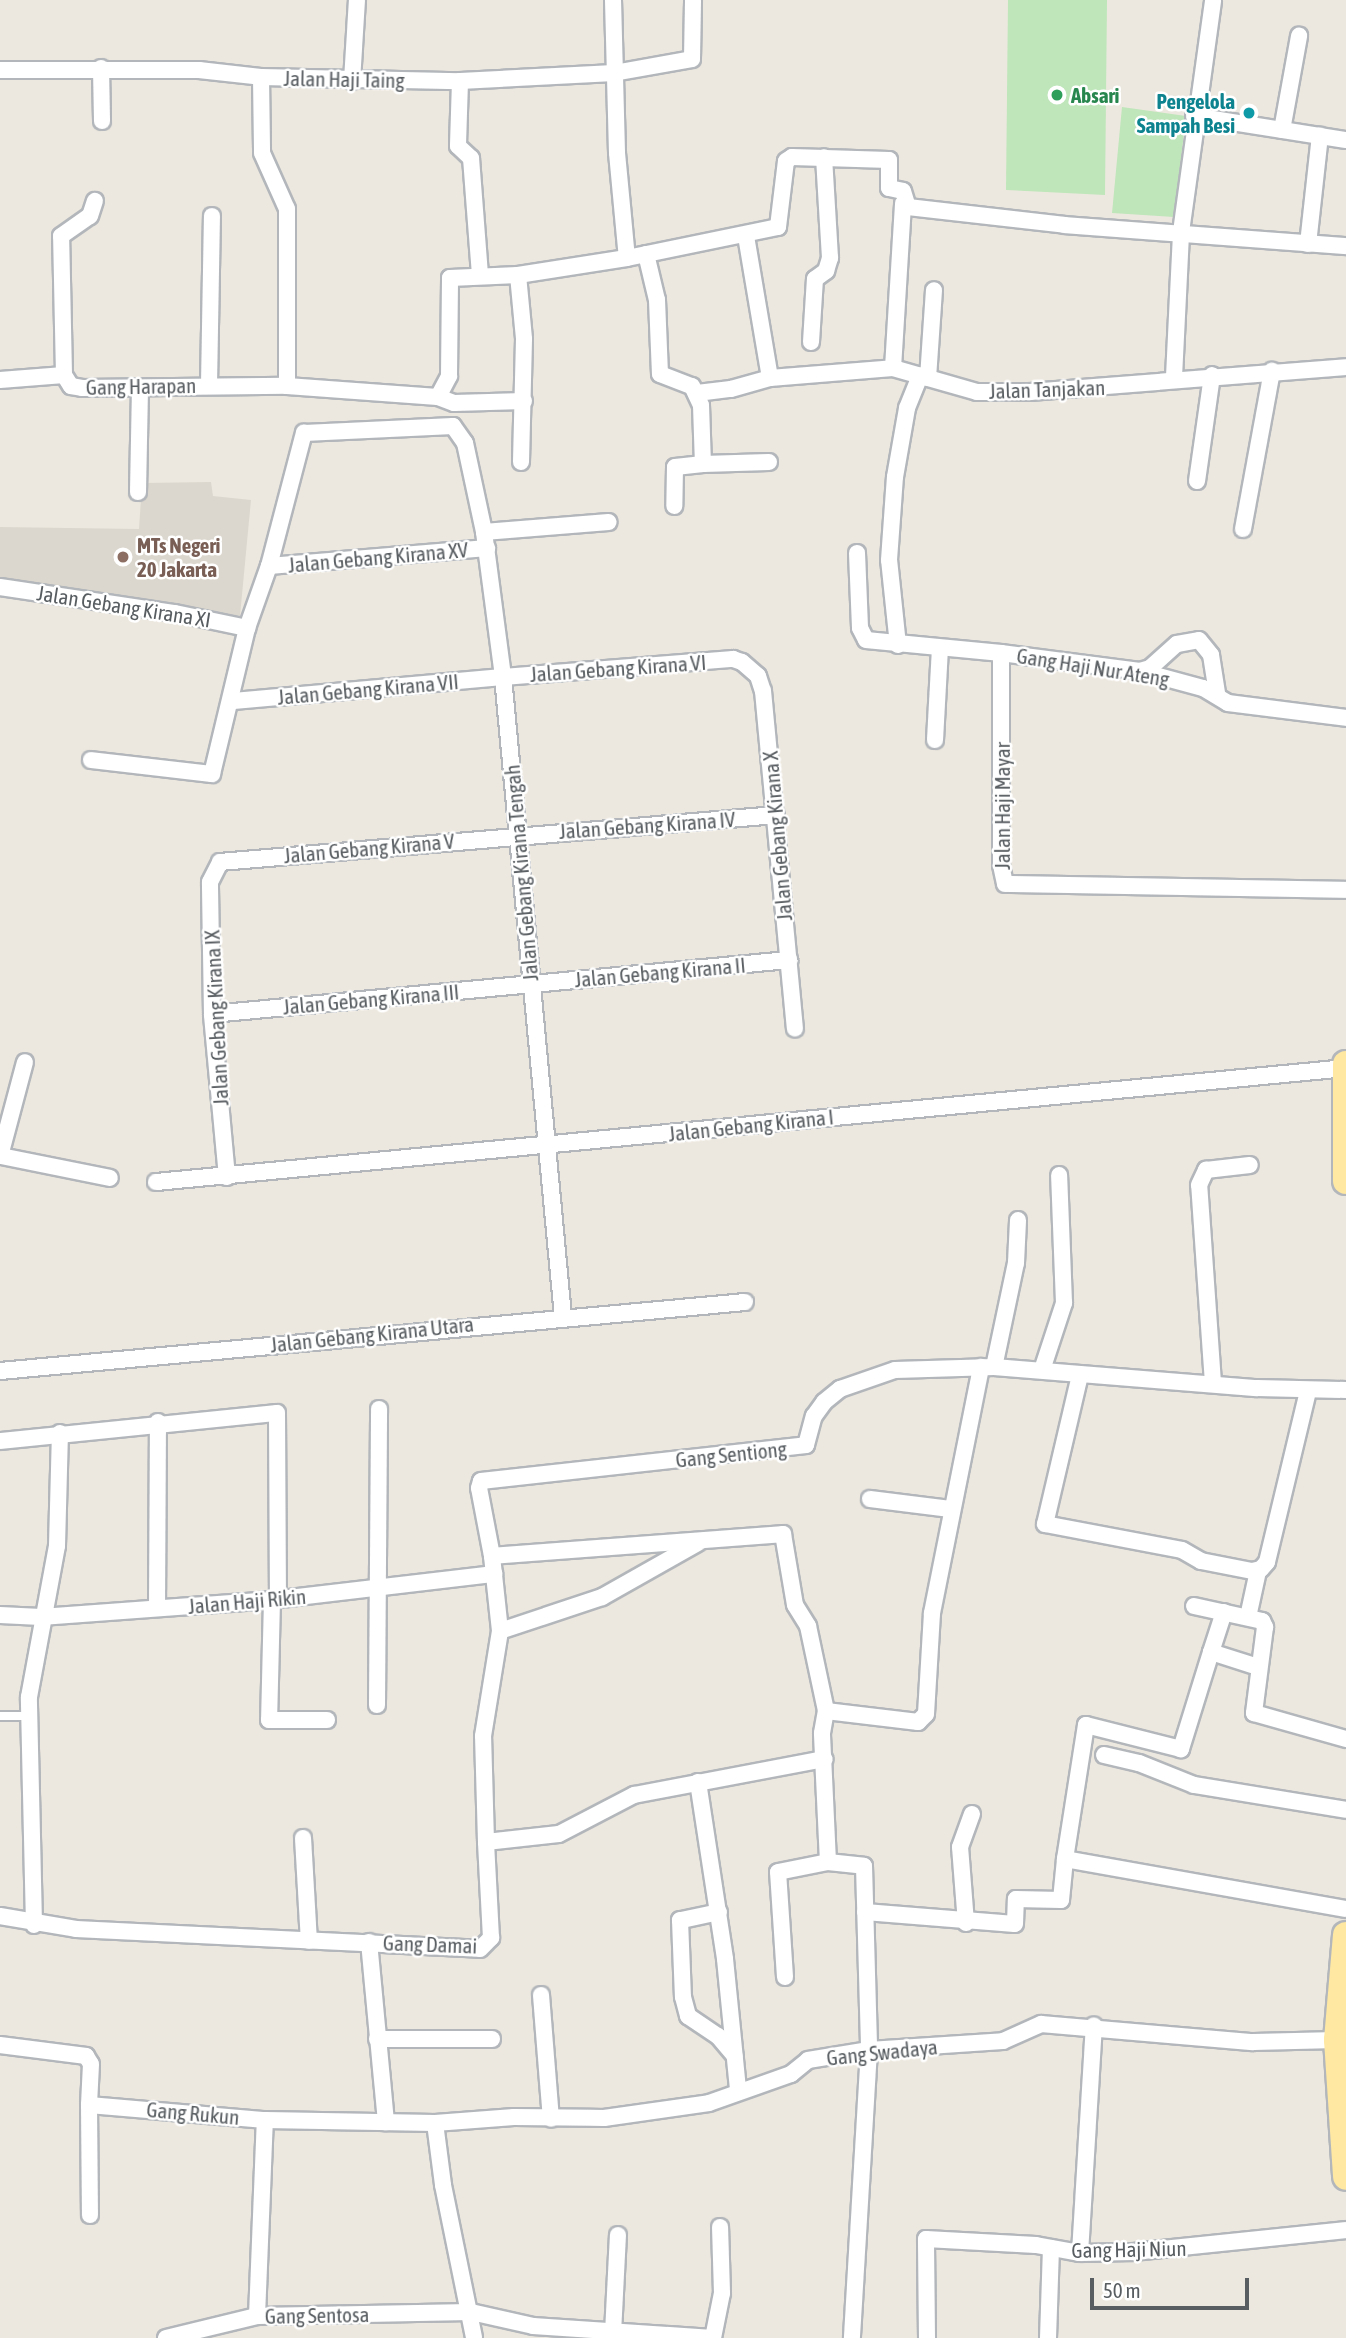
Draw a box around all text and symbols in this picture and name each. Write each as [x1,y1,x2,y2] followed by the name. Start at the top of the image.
[283,65,405,93] street label: Jalan Haji Taing
[1071,82,1119,108] place label: Absari
[1049,87,1065,103] marker: Absari
[1137,88,1235,138] place label: Pengelola Sampah Besi
[1241,105,1257,121] marker: Pengelola Sampah Besi
[86,372,196,400] street label: Gang Harapan
[988,374,1106,404] street label: Jalan Tanjakan
[137,532,220,582] place label: MTs Negeri 20 Jakarta
[287,537,469,577] street label: Jalan Gebang Kirana XV
[115,549,131,565] marker: MTs Negeri 20 Jakarta
[35,580,213,632] street label: Jalan Gebang Kirana XI
[1015,643,1171,691] street label: Gang Haji Nur Ateng
[529,649,707,687] street label: Jalan Gebang Kirana VI
[276,669,460,709] street label: Jalan Gebang Kirana VII
[989,742,1015,870] street label: Jalan Haji Mayar
[757,750,797,922] street label: Jalan Gebang Kirana X
[499,764,543,982] street label: Jalan Gebang Kirana Tengah
[558,806,736,844] street label: Jalan Gebang Kirana IV
[283,828,455,868] street label: Jalan Gebang Kirana V
[199,930,233,1106] street label: Jalan Gebang Kirana IX
[573,952,747,992] street label: Jalan Gebang Kirana II
[282,979,460,1019] street label: Jalan Gebang Kirana III
[667,1104,835,1146] street label: Jalan Gebang Kirana I
[269,1311,475,1357] street label: Jalan Gebang Kirana Utara
[674,1436,788,1472] street label: Gang Sentiong
[187,1583,307,1619] street label: Jalan Haji Rikin
[382,1930,478,1958] street label: Gang Damai
[825,2034,939,2070] street label: Gang Swadaya
[145,2096,241,2130] street label: Gang Rukun
[1071,2235,1187,2263] street label: Gang Haji Niun
[1094,2264,1253,2308] scale bar
[1103,2278,1141,2302] text: 50 m
[265,2301,369,2329] street label: Gang Sentosa

